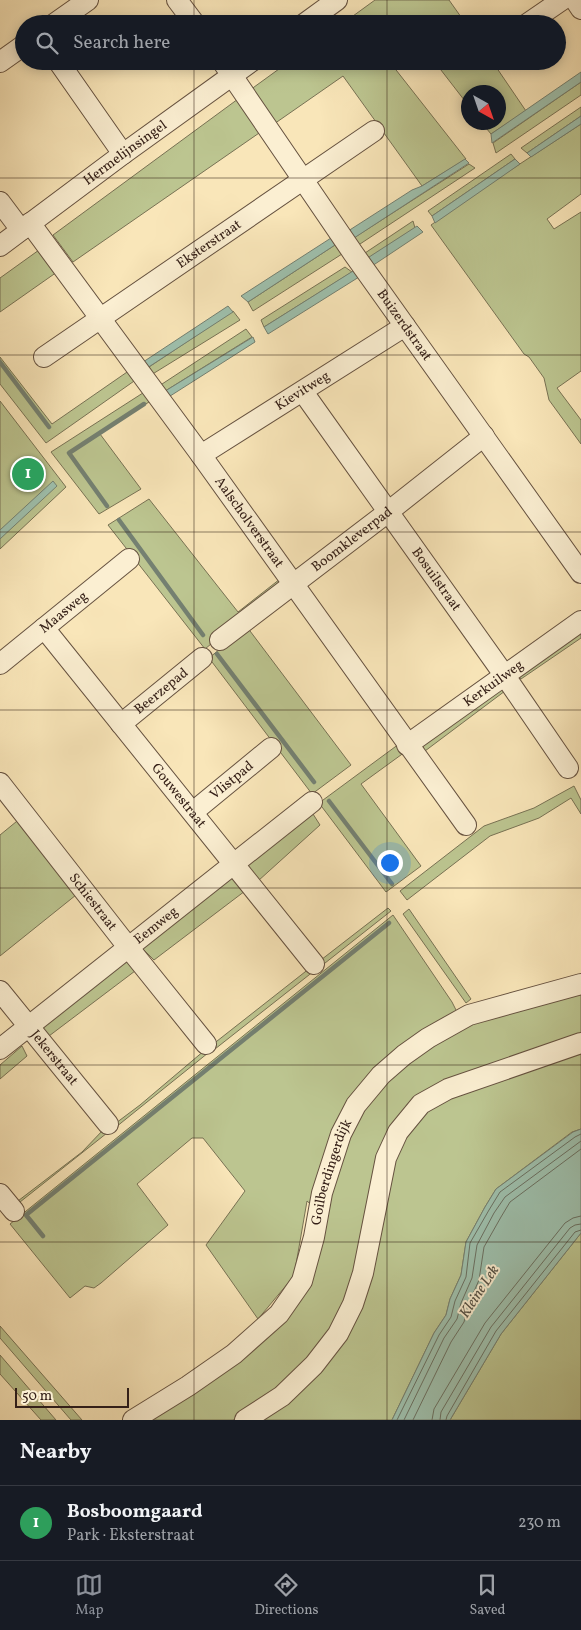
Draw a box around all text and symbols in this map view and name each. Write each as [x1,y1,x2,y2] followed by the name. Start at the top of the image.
[15,15,566,70] search box
[33,29,61,57] icon: search
[73,30,170,56] text: Search here
[461,85,506,130] north arrow
[79,116,171,190] street label: Hermelijnsingel
[173,215,245,273] street label: Eksterstraat
[372,286,436,365] street label: Buizerdstraat
[271,366,333,415] street label: Kievitweg
[12,455,44,493] pin: 1
[210,473,288,572] street label: Aalscholverstraat
[308,502,396,576] street label: Boomkleverpad
[407,544,466,615] street label: Bosuilstraat
[35,587,92,638] street label: Maasweg
[459,655,527,712] street label: Kerkuilweg
[130,663,192,719] street label: Beerzepad
[206,756,258,804] street label: Vlistpad
[147,759,211,832] street label: Gouwestraat
[377,850,403,876] your location
[64,869,121,935] street label: Schiestraat
[130,902,182,949] street label: Eemweg
[26,1026,83,1090] street label: Jekerstraat
[307,1115,357,1227] street label: Goilberdingerdijk
[455,1261,505,1322] water label: Kleine Lek
[15,1385,129,1408] scale bar
[22,1387,52,1406] text: 50 m
[20,1438,91,1467] text: Nearby
[67,1499,203,1525] text: Bosboomgaard
[33,1512,39,1534] text: 1
[518,1512,561,1534] text: 230 m
[67,1525,195,1547] text: Park · Eksterstraat
[75,1571,103,1620] tab: Map
[254,1571,319,1620] tab: Directions
[469,1571,506,1620] tab: Saved

